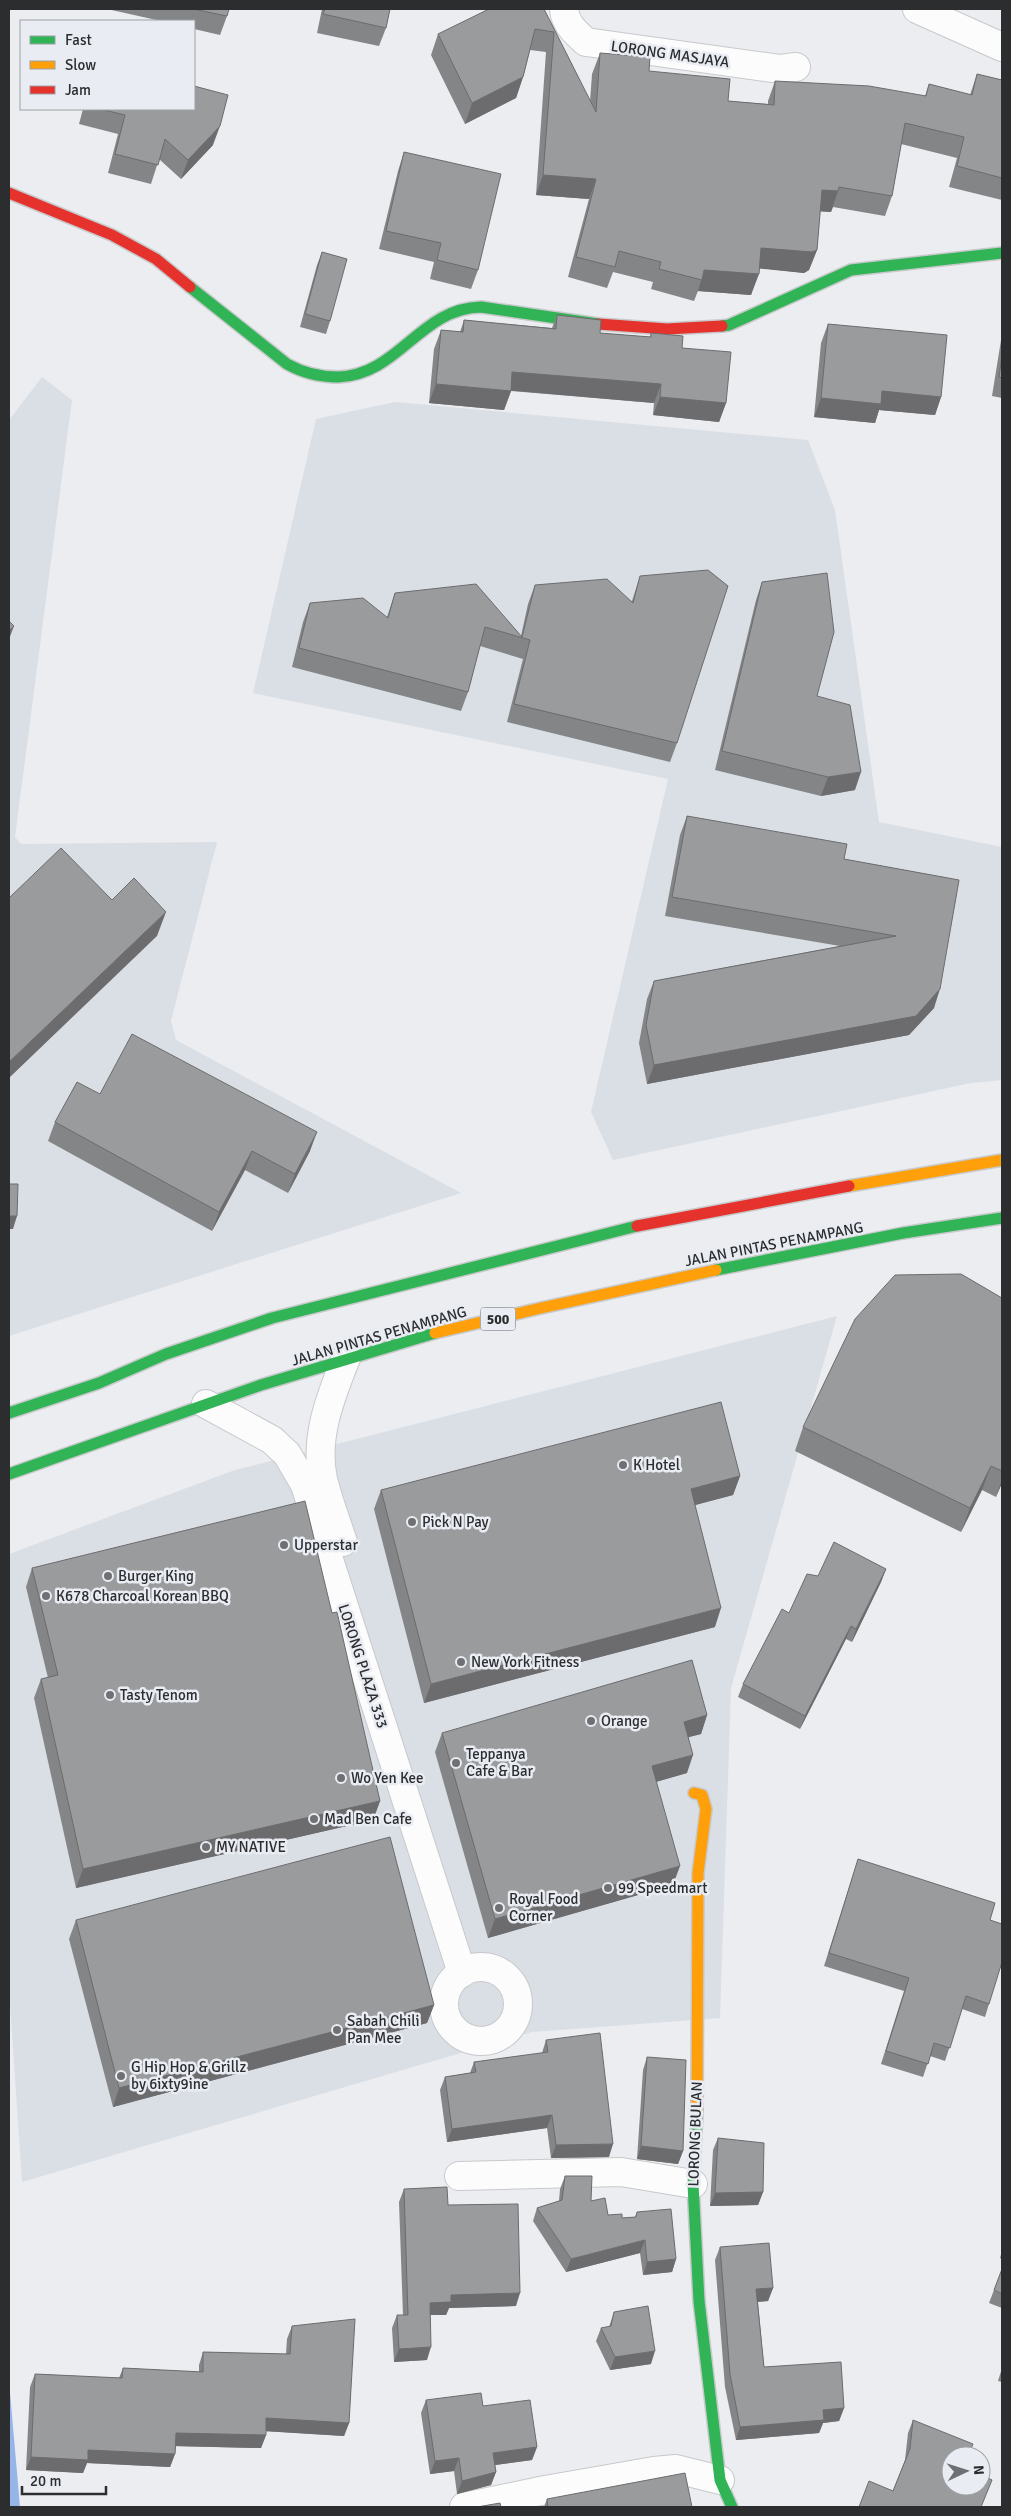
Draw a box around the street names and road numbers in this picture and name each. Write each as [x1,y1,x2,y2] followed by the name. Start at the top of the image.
[610,37,730,71] street label: LORONG MASJAYA
[683,1218,865,1270] street label: JALAN PINTAS PENAMPANG
[289,1302,469,1370] street label: JALAN PINTAS PENAMPANG
[480,1308,516,1330] road number: 500
[334,1602,392,1730] street label: LORONG PLAZA 333
[684,2081,706,2187] street label: LORONG BULAN

